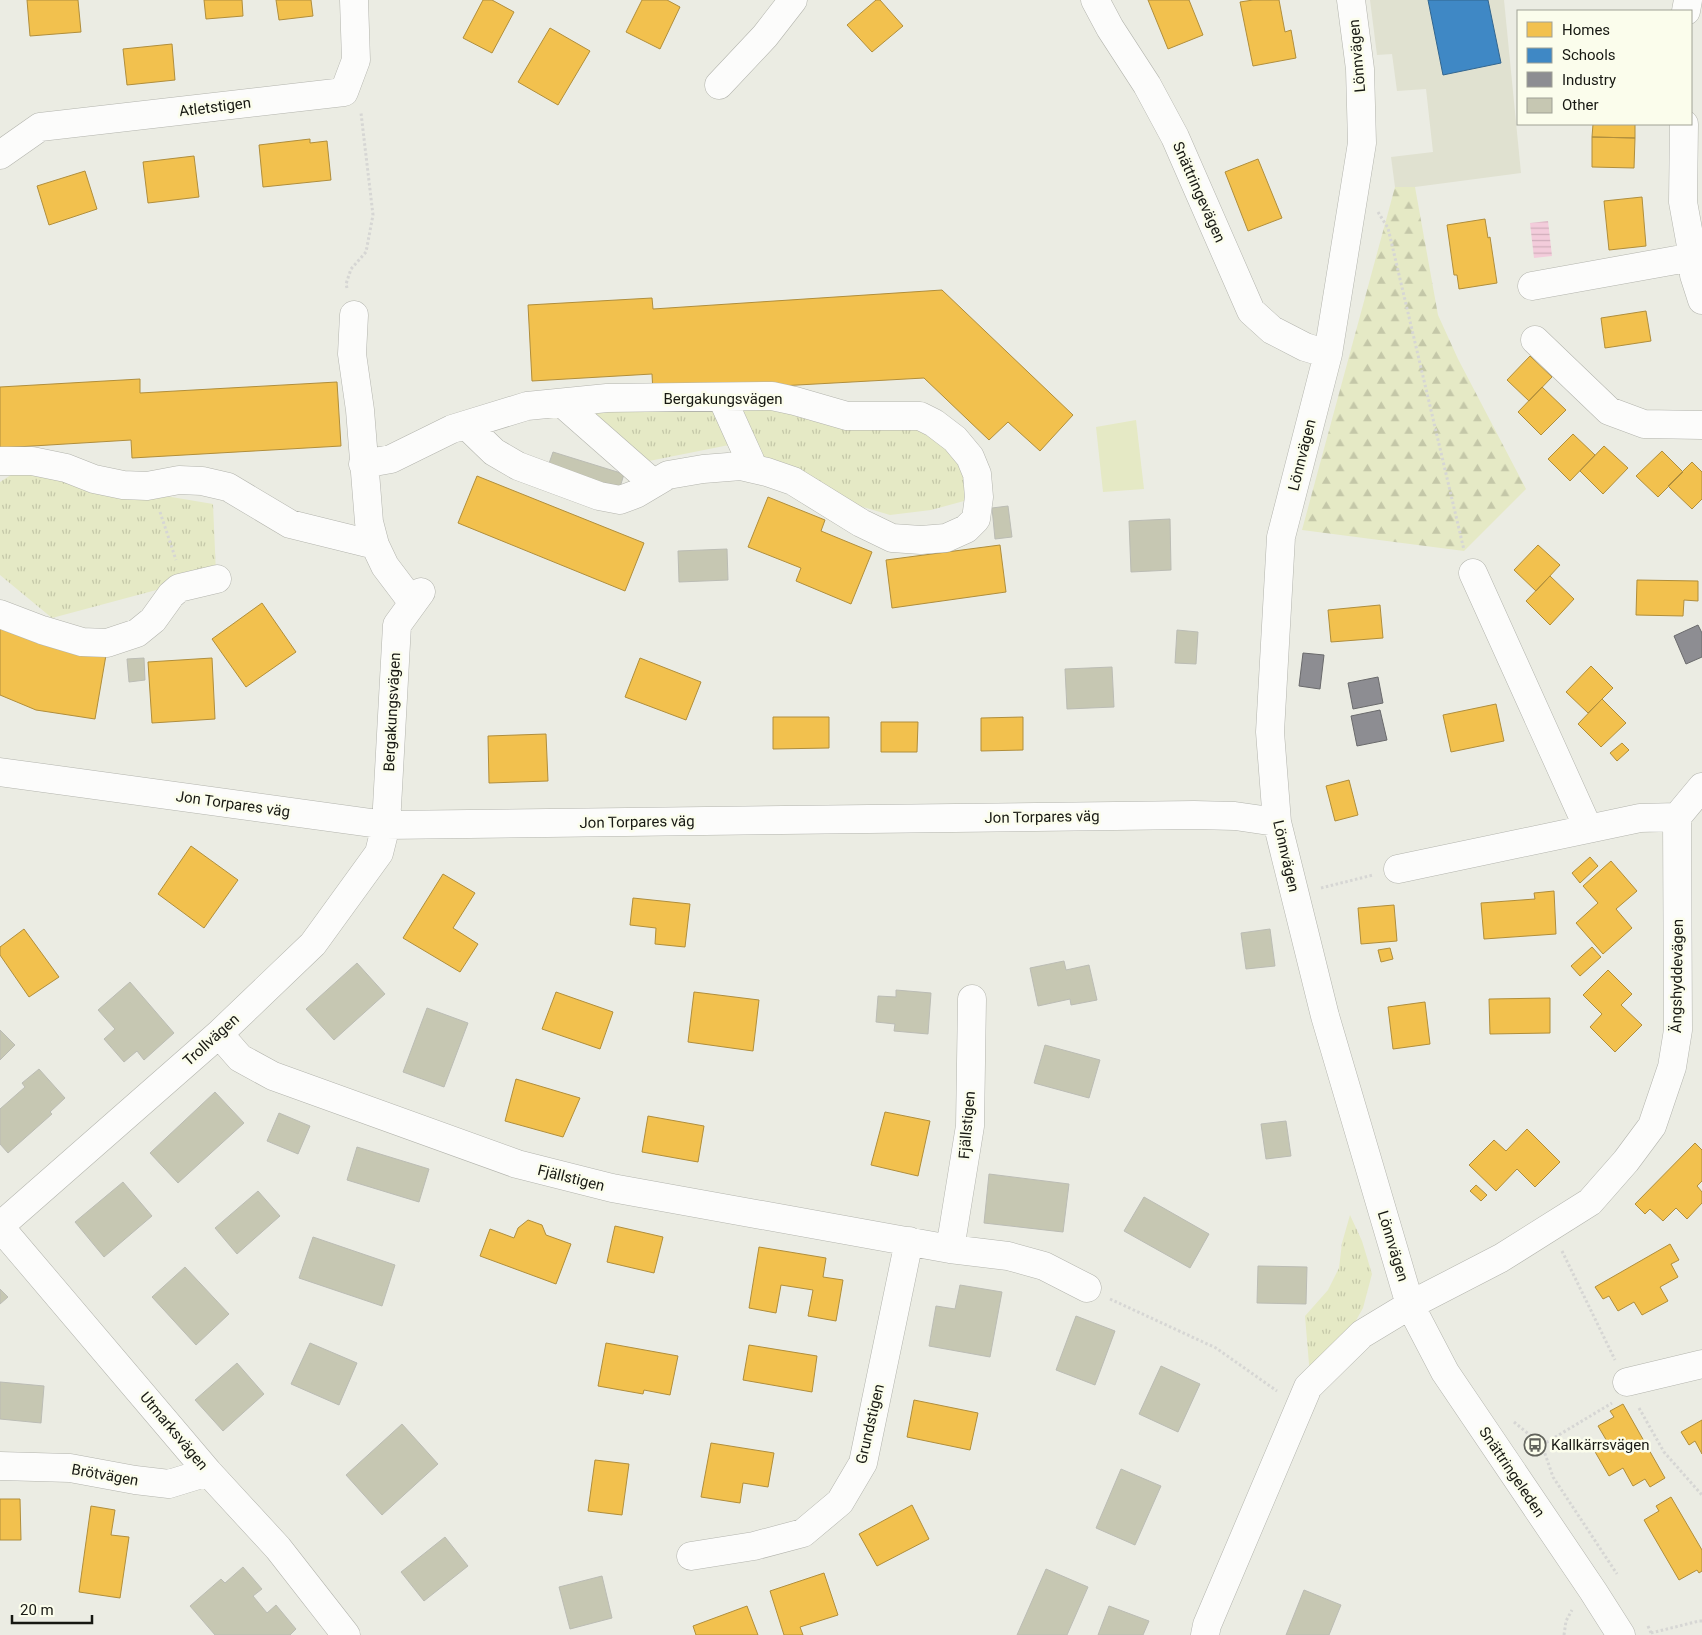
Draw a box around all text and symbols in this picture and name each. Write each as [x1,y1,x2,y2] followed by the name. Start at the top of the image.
[1517,10,1692,125] legend
[1345,19,1369,93] street label: Lönnvägen
[1562,21,1610,39] text: Homes
[1562,46,1616,64] text: Schools
[1562,71,1616,89] text: Industry
[178,94,252,120] street label: Atletstigen
[1562,96,1599,114] text: Other
[1169,139,1229,245] street label: Snättringevägen
[663,390,783,408] street label: Bergakungsvägen
[1284,417,1320,493] street label: Lönnvägen
[380,652,404,772] street label: Bergakungsvägen
[175,787,291,821] street label: Jon Torpares väg
[984,807,1100,827] street label: Jon Torpares väg
[579,812,695,832] street label: Jon Torpares väg
[1269,818,1303,894] street label: Lönnvägen
[1667,919,1687,1033] street label: Ängshyddevägen
[179,1010,243,1070] street label: Trollvägen
[955,1090,979,1160] street label: Fjällstigen
[536,1161,606,1195] street label: Fjällstigen
[1374,1208,1412,1284] street label: Lönnvägen
[852,1382,888,1466] street label: Grundstigen
[136,1388,212,1474] street label: Utmarksvägen
[1475,1424,1549,1520] street label: Snättringeleden
[1523,1433,1547,1457] bus stop icon: Kallkärrsvägen
[1551,1436,1650,1454] place label: Kallkärrsvägen
[70,1460,140,1490] street label: Brötvägen
[12,1592,92,1624] scale bar
[20,1601,54,1619] text: 20 m

